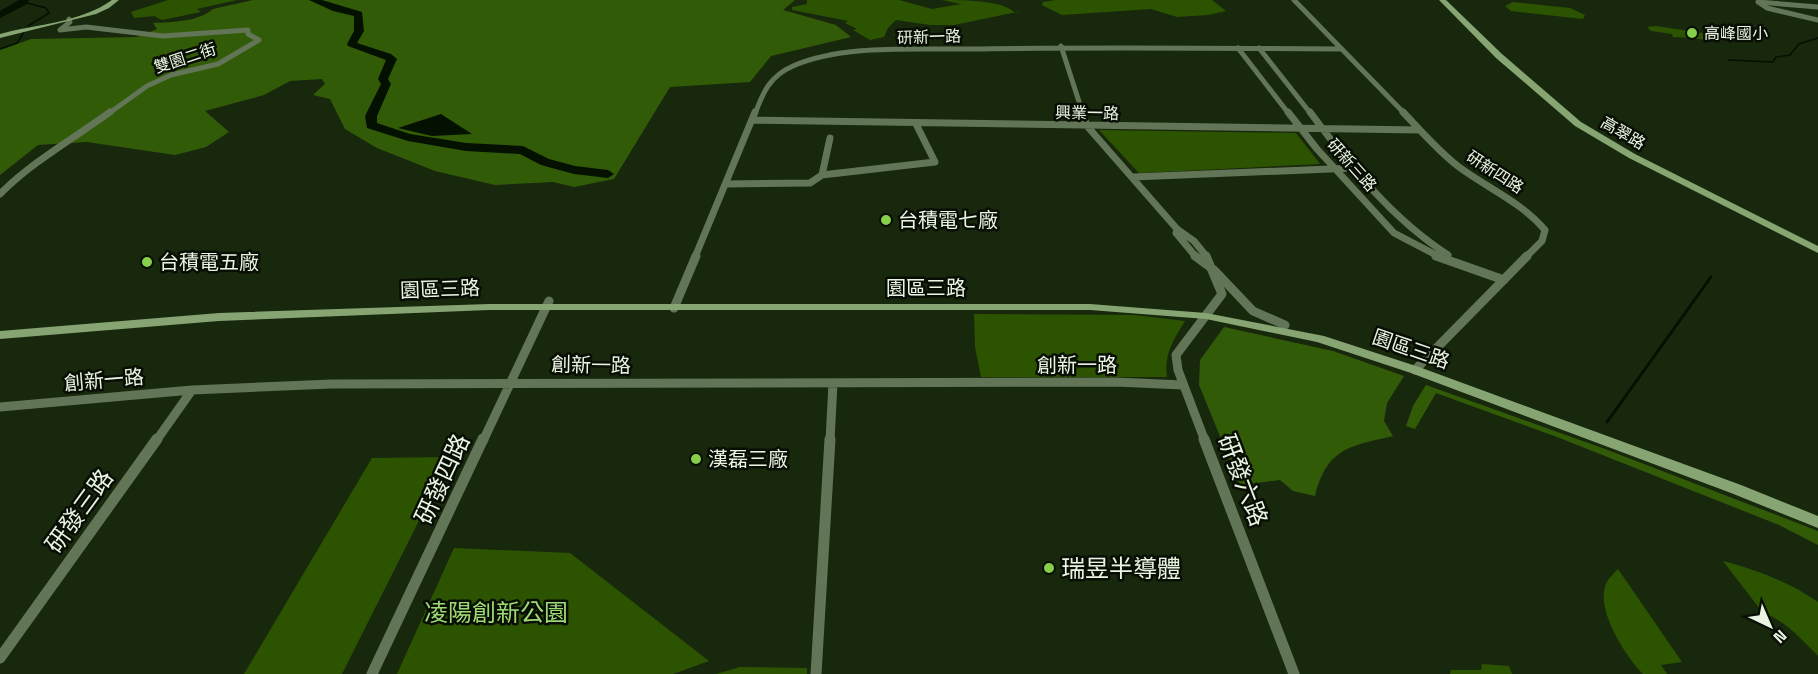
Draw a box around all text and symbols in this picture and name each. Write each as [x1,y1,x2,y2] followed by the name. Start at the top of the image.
[1704,23,1768,44] place label: 高峰國小
[897,25,961,49] street label: 研新一路
[1685,26,1699,40] marker: 高峰國小
[151,38,219,78] street label: 雙園二街
[1055,102,1119,124] street label: 興業一路
[1597,112,1649,154] street label: 高翠路
[1323,134,1381,196] street label: 研新三路
[1462,146,1528,198] street label: 研新四路
[898,207,998,233] place label: 台積電七廠
[879,213,893,227] marker: 台積電七廠
[159,249,259,275] place label: 台積電五廠
[140,255,154,269] marker: 台積電五廠
[400,275,480,303] street label: 園區三路
[886,275,966,301] street label: 園區三路
[1369,324,1453,374] street label: 園區三路
[551,351,631,379] street label: 創新一路
[1037,352,1117,378] street label: 創新一路
[63,364,145,396] street label: 創新一路
[408,429,476,529] street label: 研發四路
[1211,430,1275,530] street label: 研發六路
[708,446,788,472] place label: 漢磊三廠
[689,452,703,466] marker: 漢磊三廠
[38,463,120,559] street label: 研發三路
[1061,553,1181,584] place label: 瑞昱半導體
[1042,561,1056,575] marker: 瑞昱半導體
[1740,596,1800,656] north arrow
[424,597,568,628] park label: 凌陽創新公園
[1769,625,1791,648] text: N

